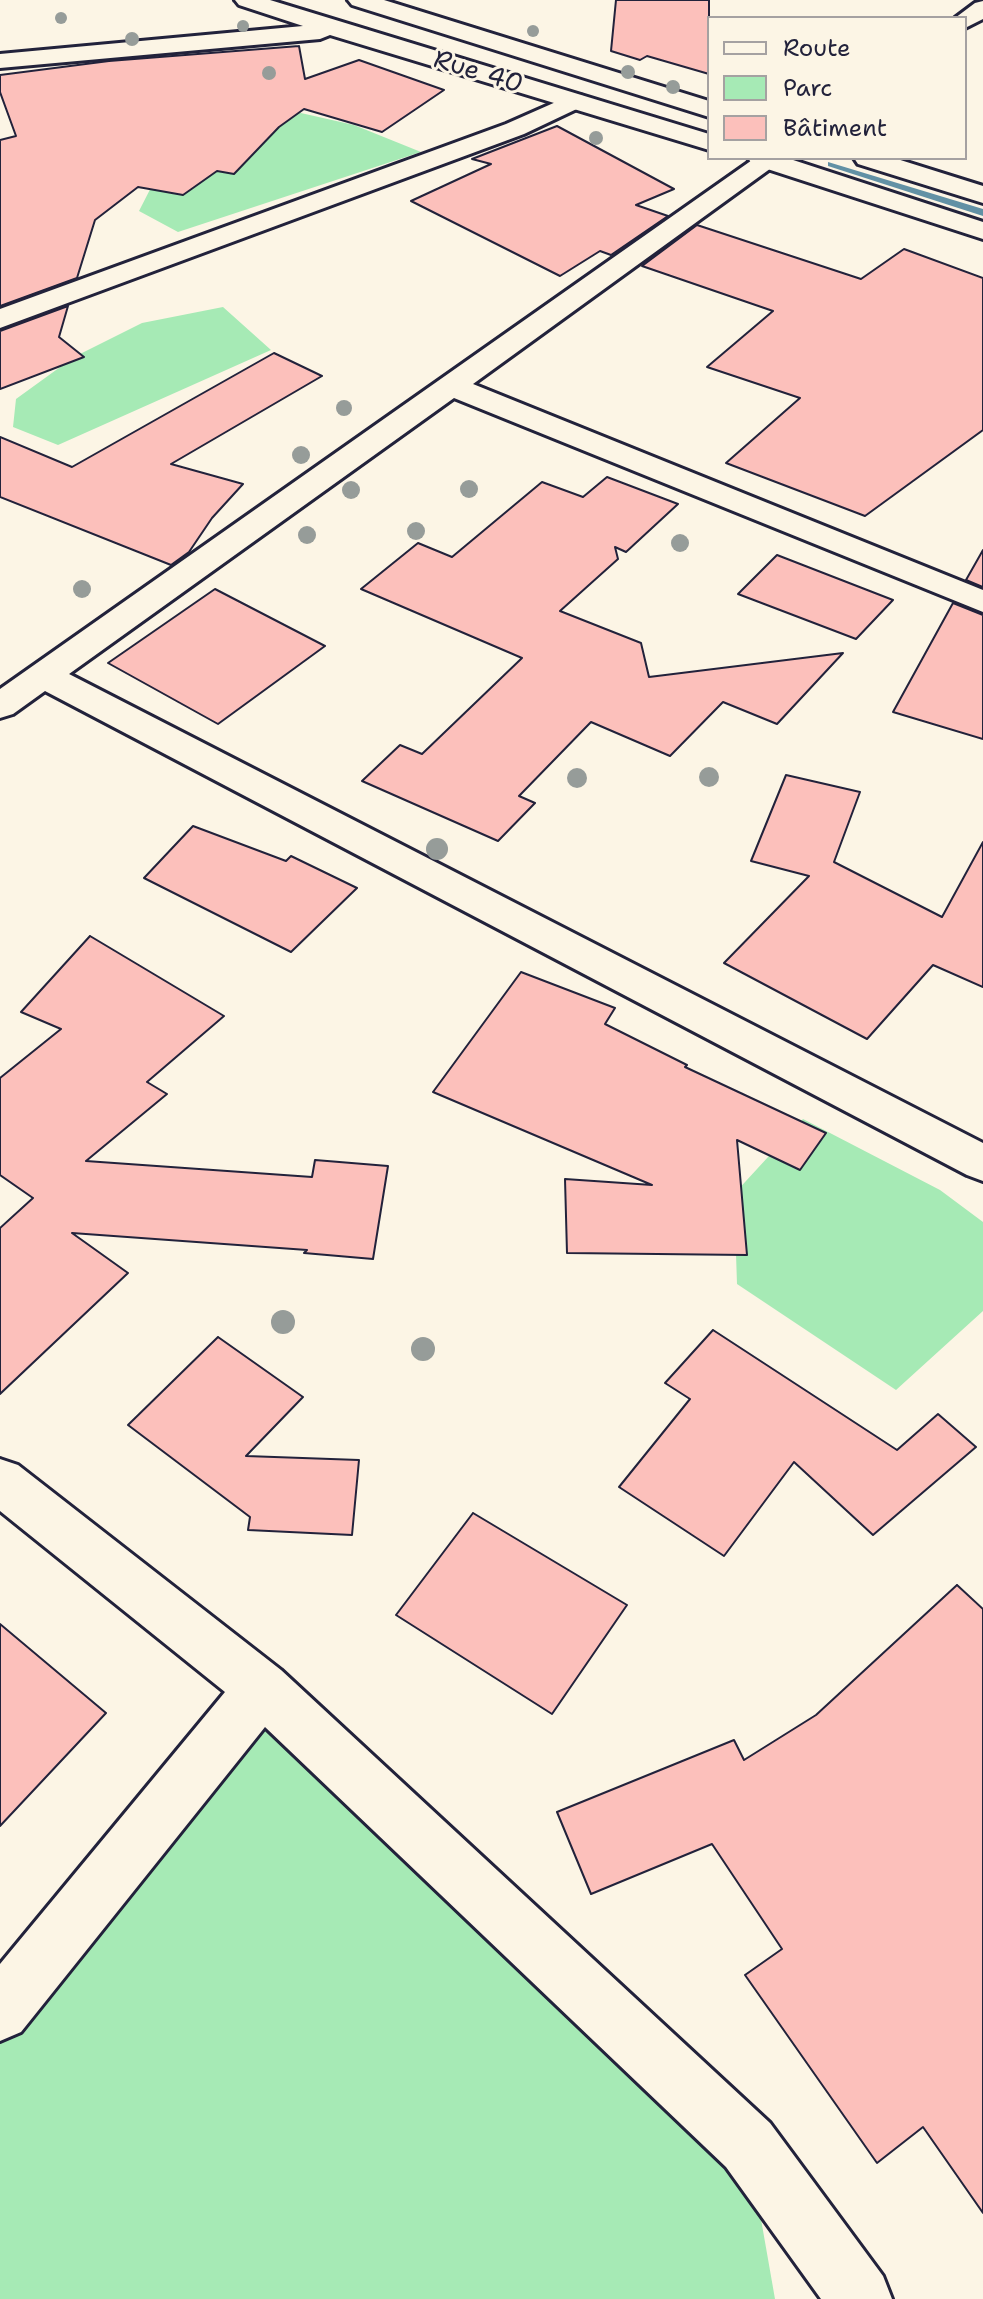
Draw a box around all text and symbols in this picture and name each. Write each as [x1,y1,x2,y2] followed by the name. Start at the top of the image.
[707,16,967,160] legend
[783,32,851,64] text: Route
[429,45,527,101] street label: Rue 40
[783,72,832,104] text: Parc
[783,112,887,144] text: Bâtiment

